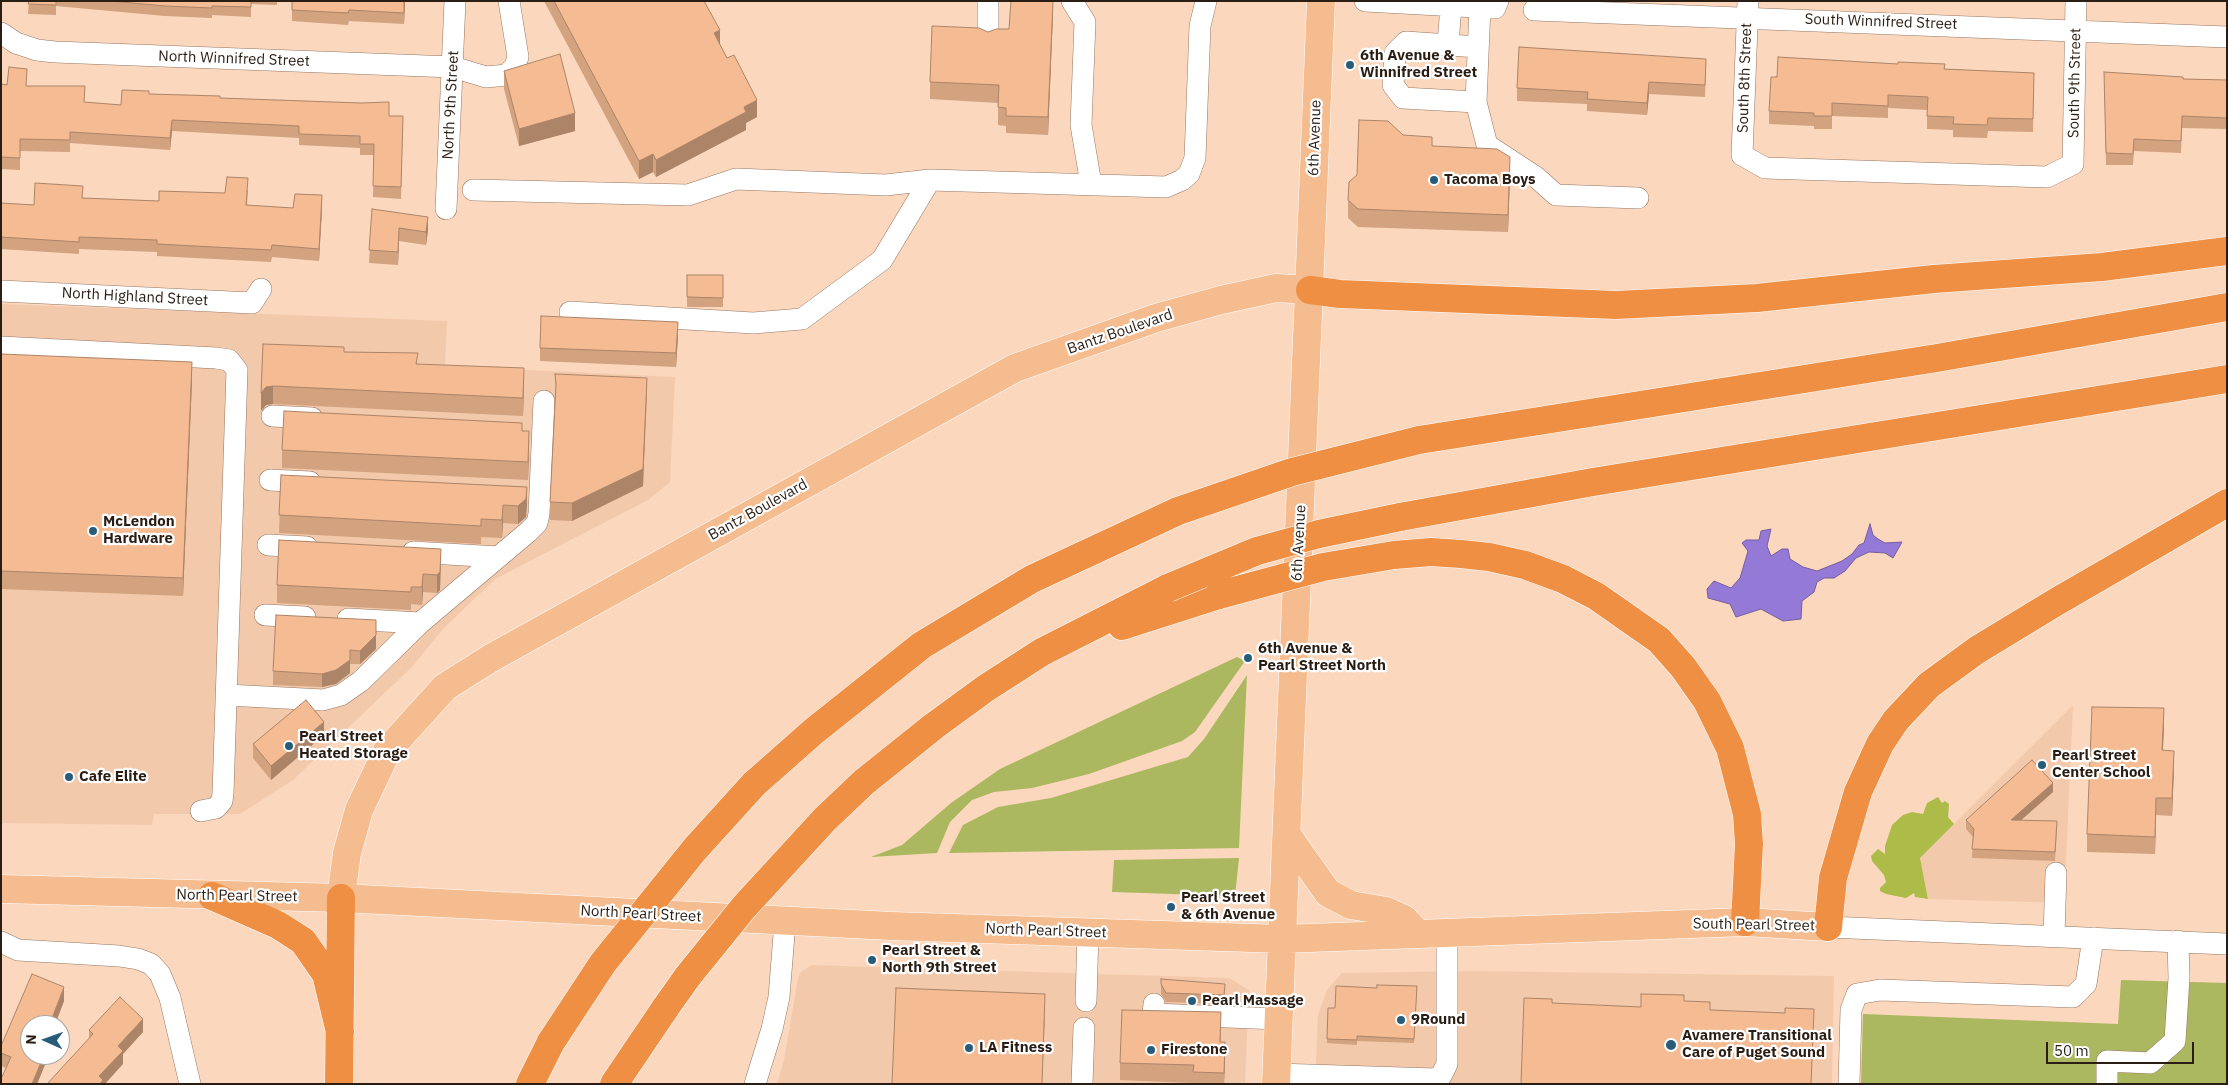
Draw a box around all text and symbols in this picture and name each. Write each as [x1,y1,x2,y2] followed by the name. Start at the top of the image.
[1804,10,1958,34] street label: South Winnifred Street
[1734,23,1756,133] street label: South 8th Street
[2065,28,2085,138] street label: South 9th Street
[158,47,310,71] street label: North Winnifred Street
[1360,47,1477,82] place label: 6th Avenue & Winnifred Street
[439,50,463,160] street label: North 9th Street
[1344,59,1356,71] marker: 6th Avenue & Winnifred Street
[1305,100,1325,176] street label: 6th Avenue
[1444,171,1536,189] place label: Tacoma Boys
[1428,174,1440,186] marker: Tacoma Boys
[61,284,209,310] street label: North Highland Street
[1065,306,1175,358] street label: Bantz Boulevard
[705,475,811,545] street label: Bantz Boulevard
[1288,504,1310,582] street label: 6th Avenue
[103,513,175,548] place label: McLendon Hardware
[87,525,99,537] marker: McLendon Hardware
[1258,640,1386,675] place label: 6th Avenue & Pearl Street North
[1242,652,1254,664] marker: 6th Avenue & Pearl Street North
[299,728,408,763] place label: Pearl Street Heated Storage
[283,740,295,752] marker: Pearl Street Heated Storage
[2052,747,2150,782] place label: Pearl Street Center School
[2036,759,2048,771] marker: Pearl Street Center School
[79,768,147,786] place label: Cafe Elite
[63,771,75,783] marker: Cafe Elite
[176,886,298,906] street label: North Pearl Street
[1181,889,1275,924] place label: Pearl Street & 6th Avenue
[1165,901,1177,913] marker: Pearl Street & 6th Avenue
[580,902,702,926] street label: North Pearl Street
[1693,915,1815,935] street label: South Pearl Street
[985,920,1107,942] street label: North Pearl Street
[882,942,997,977] place label: Pearl Street & North 9th Street
[866,954,878,966] marker: Pearl Street & North 9th Street
[1202,992,1304,1010] place label: Pearl Massage
[1186,995,1198,1007] marker: Pearl Massage
[1411,1011,1465,1029] place label: 9Round
[1395,1014,1407,1026] marker: 9Round
[20,1015,70,1065] north arrow
[1682,1027,1832,1062] place label: Avamere Transitional Care of Puget Sound
[2048,1032,2196,1064] scale bar
[22,1034,40,1045] text: N
[1664,1038,1678,1052] marker: Avamere Transitional Care of Puget Sound
[979,1039,1052,1057] place label: LA Fitness
[1161,1041,1227,1059] place label: Firestone
[2054,1041,2089,1060] text: 50 m
[963,1042,975,1054] marker: LA Fitness
[1145,1044,1157,1056] marker: Firestone

